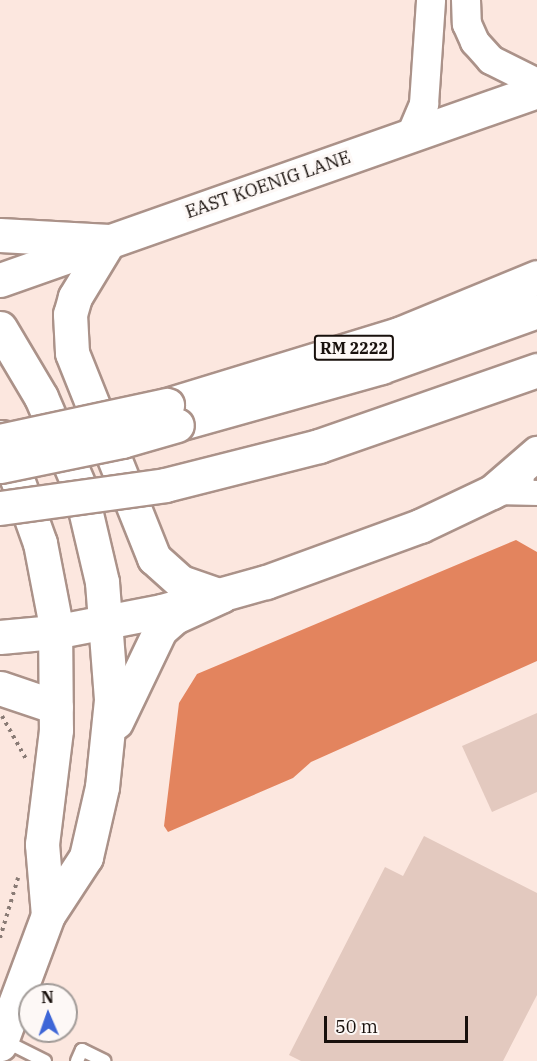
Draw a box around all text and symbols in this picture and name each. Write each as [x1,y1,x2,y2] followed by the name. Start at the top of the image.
[183,147,353,223] street label: EAST KOENIG LANE
[314,335,394,361] road number: RM 2222
[18,983,78,1043] north arrow
[41,987,54,1007] text: N
[327,1004,471,1042] scale bar
[335,1015,378,1038] text: 50 m

